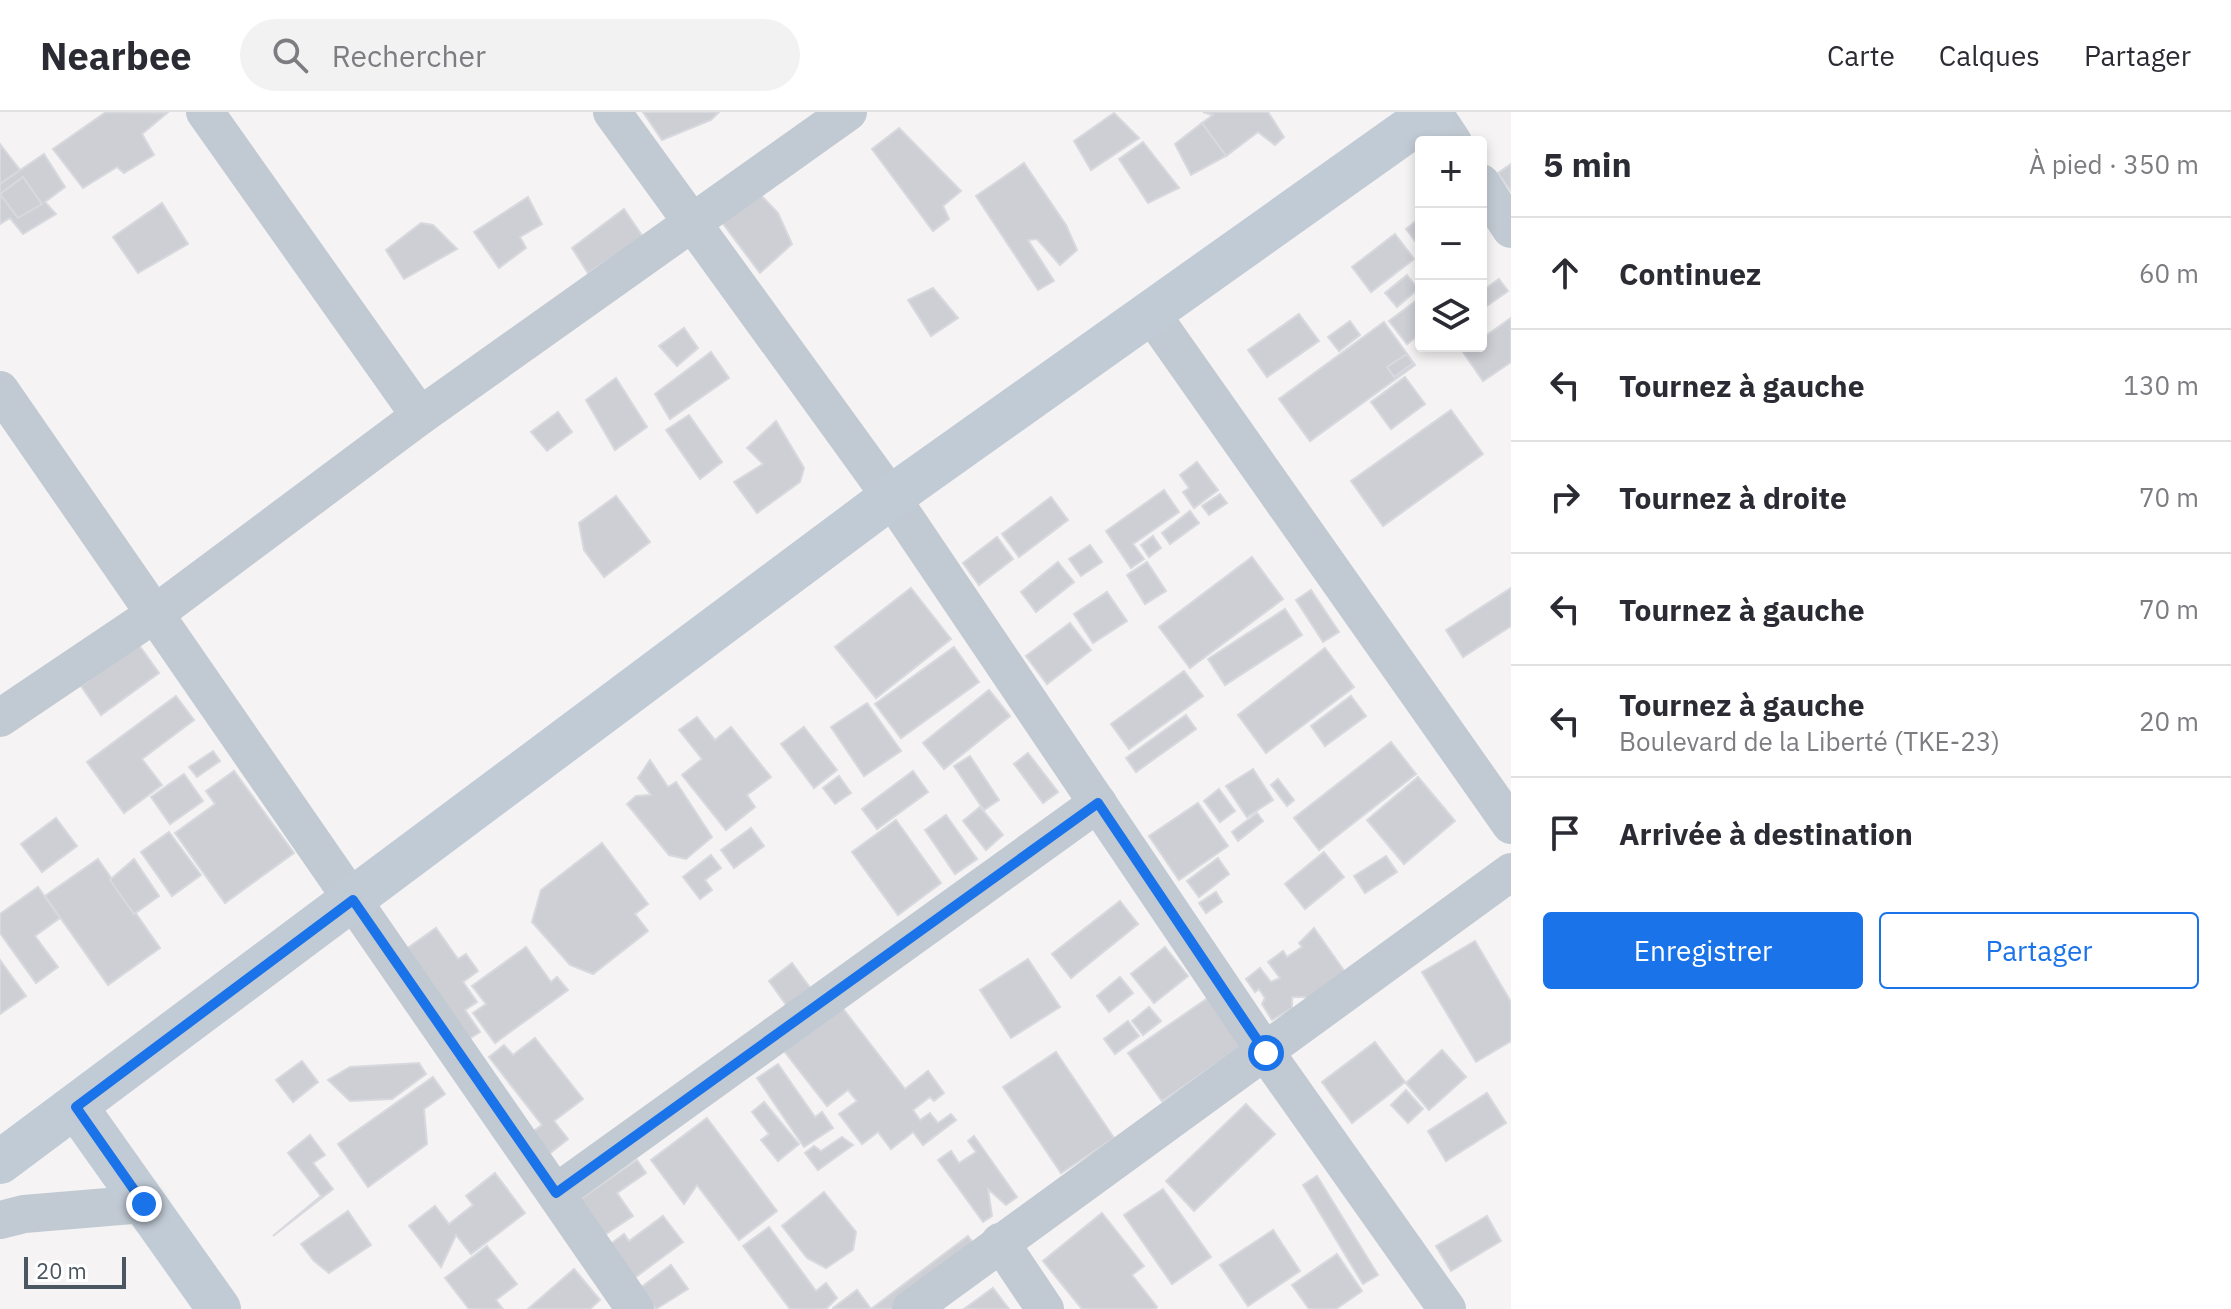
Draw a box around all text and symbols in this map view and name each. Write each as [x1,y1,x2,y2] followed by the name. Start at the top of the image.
[240,19,800,91] search box
[40,31,192,80] text: Nearbee
[268,33,312,77] icon: search
[332,36,486,75] text: Rechercher
[1827,37,1895,74] text: Carte
[1939,37,2040,74] text: Calques
[2084,37,2191,74] text: Partager
[1415,136,1487,352] map controls
[1415,136,1487,208] button: +
[1543,142,1632,186] text: 5 min
[2029,147,2199,181] text: À pied · 350 m
[1415,208,1487,280] button: −
[1543,251,1587,295] icon: ahead
[1619,254,1761,293] text: Continuez
[2139,256,2199,290] text: 60 m
[1415,280,1487,352] button: layers
[1543,363,1587,407] icon: left
[1619,366,1865,405] text: Tournez à gauche
[2123,368,2199,402] text: 130 m
[1543,475,1587,519] icon: right
[1619,478,1847,517] text: Tournez à droite
[2139,480,2199,514] text: 70 m
[1543,587,1587,631] icon: left
[1619,590,1865,629] text: Tournez à gauche
[2139,592,2199,626] text: 70 m
[1619,685,1865,724] text: Tournez à gauche
[1543,699,1587,743] icon: left
[2139,704,2199,738] text: 20 m
[1619,724,2000,758] text: Boulevard de la Liberté (TKE-23)
[1543,811,1587,855] icon: arrive
[1619,814,1913,853] text: Arrivée à destination
[1543,912,1863,989] button: Enregistrer
[1879,912,2199,989] button: Partager
[1248,1035,1284,1071] route start
[126,1186,162,1222] route end
[24,1253,126,1289] scale bar
[36,1256,87,1285] text: 20 m

